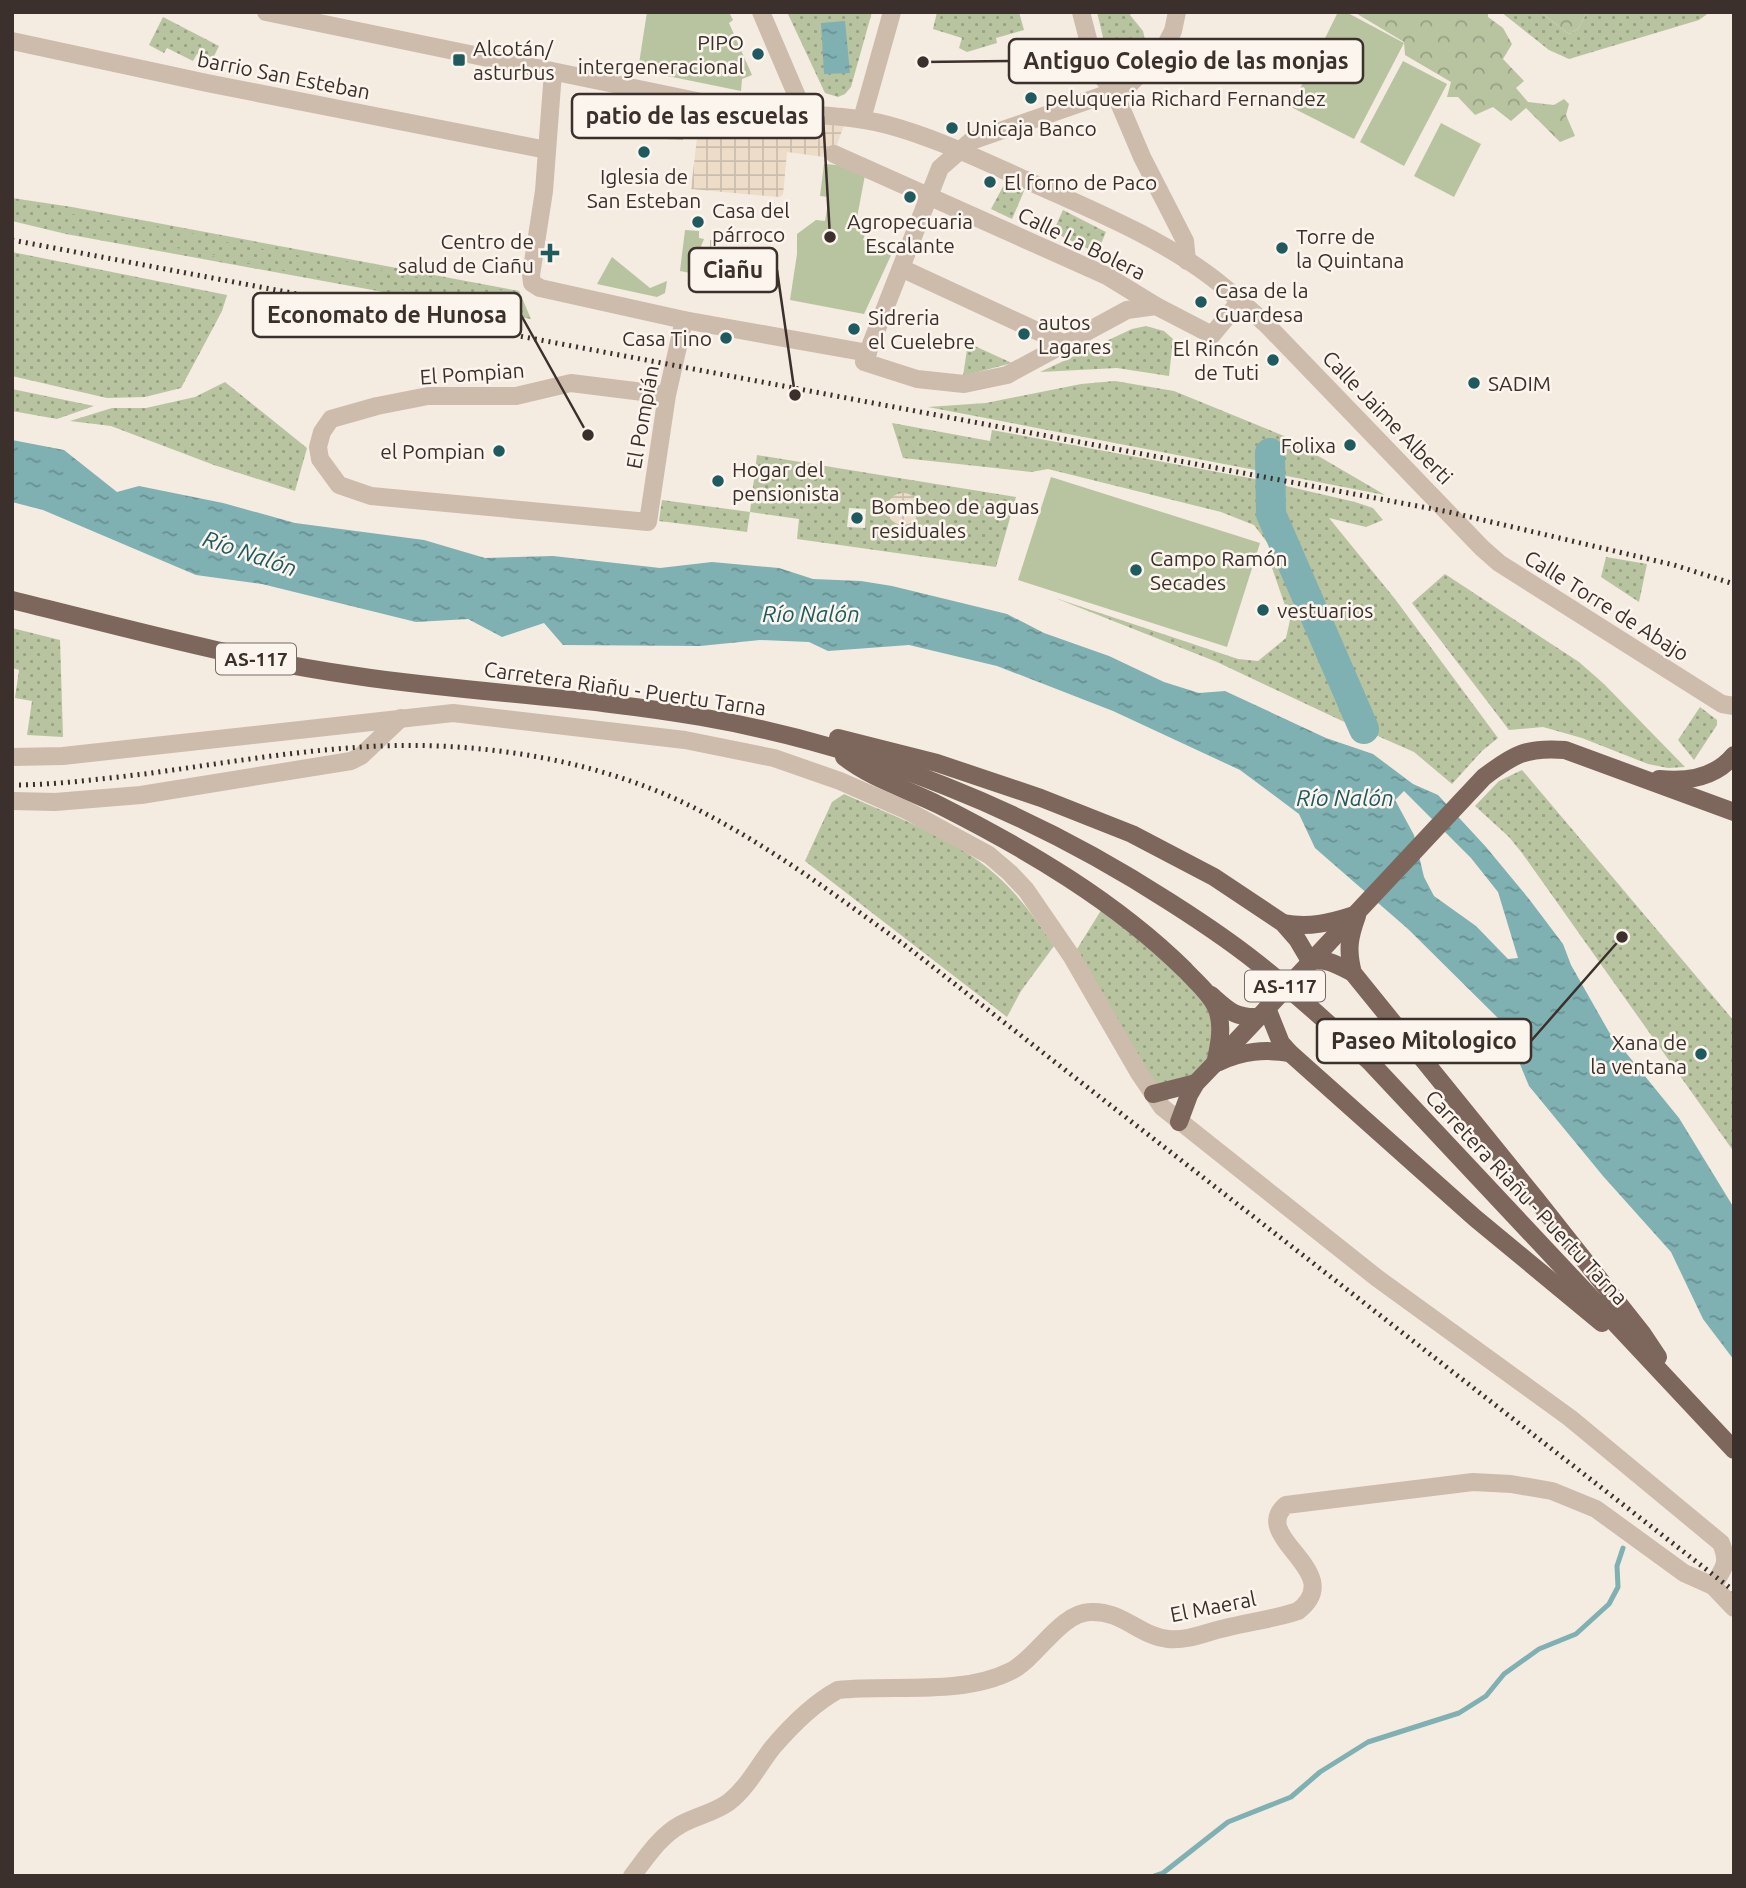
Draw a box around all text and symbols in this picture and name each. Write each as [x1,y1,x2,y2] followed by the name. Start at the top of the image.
[578,30,744,78] place label: PIPO intergeneracional
[473,36,555,84] place label: Alcotán/ asturbus
[1009,39,1363,83] callout: Antiguo Colegio de las monjas
[196,46,372,104] street label: barrio San Esteban
[750,46,766,62] marker: PIPO intergeneracional
[1023,48,1349,73] text: Antiguo Colegio de las monjas
[451,52,467,68] marker: Alcotán/ asturbus
[1045,86,1326,110] place label: peluqueria Richard Fernandez
[1023,90,1039,106] marker: peluqueria Richard Fernandez
[572,94,823,138] callout: patio de las escuelas
[585,103,809,128] text: patio de las escuelas
[966,116,1097,140] place label: Unicaja Banco
[944,120,960,136] marker: Unicaja Banco
[636,144,652,160] marker: Iglesia de San Esteban
[587,164,701,212] place label: Iglesia de San Esteban
[1004,170,1157,194] place label: El forno de Paco
[982,174,998,190] marker: El forno de Paco
[902,189,918,205] marker: Agropecuaria Escalante
[712,198,790,246] place label: Casa del párroco
[1014,202,1150,284] street label: Calle La Bolera
[847,209,973,257] place label: Agropecuaria Escalante
[690,214,706,230] marker: Casa del párroco
[1296,224,1404,272] place label: Torre de la Quintana
[398,229,534,277] place label: Centro de salud de Ciañu
[1274,240,1290,256] marker: Torre de la Quintana
[540,243,560,263] marker: Centro de salud de Ciañu
[689,248,777,292] callout: Ciañu
[703,257,763,282] text: Ciañu
[1215,278,1308,326] place label: Casa de la Guardesa
[253,293,521,337] callout: Economato de Hunosa
[1193,294,1209,310] marker: Casa de la Guardesa
[267,302,507,327] text: Economato de Hunosa
[868,305,975,353] place label: Sidreria el Cuelebre
[1038,310,1111,358] place label: autos Lagares
[846,321,862,337] marker: Sidreria el Cuelebre
[622,326,712,350] place label: Casa Tino
[1016,326,1032,342] marker: autos Lagares
[718,330,734,346] marker: Casa Tino
[1173,336,1259,384] place label: El Rincón de Tuti
[1318,345,1458,489] street label: Calle Jaime Alberti
[1265,352,1281,368] marker: El Rincón de Tuti
[419,357,525,389] street label: El Pompian
[621,363,663,471] street label: El Pompián
[1488,371,1551,395] place label: SADIM
[1466,375,1482,391] marker: SADIM
[1281,433,1336,457] place label: Folixa
[1342,437,1358,453] marker: Folixa
[380,439,485,463] place label: el Pompian
[491,443,507,459] marker: el Pompian
[732,457,840,505] place label: Hogar del pensionista
[710,473,726,489] marker: Hogar del pensionista
[871,494,1039,542] place label: Bombeo de aguas residuales
[849,510,865,526] marker: Bombeo de aguas residuales
[200,525,300,581] water label: Río Nalón
[1520,545,1694,665] street label: Calle Torre de Abajo
[1150,546,1287,594] place label: Campo Ramón Secades
[1128,562,1144,578] marker: Campo Ramón Secades
[1277,598,1373,622] place label: vestuarios
[762,601,860,626] water label: Río Nalón
[1255,602,1271,618] marker: vestuarios
[216,644,296,674] road number: AS-117
[482,656,768,720] street label: Carretera Riañu - Puertu Tarna
[1296,785,1394,810] water label: Río Nalón
[1245,970,1325,1002] road number: AS-117
[1317,1019,1531,1063] callout: Paseo Mitologico
[1331,1028,1517,1053] text: Paseo Mitologico
[1590,1030,1687,1078] place label: Xana de la ventana
[1693,1046,1709,1062] marker: Xana de la ventana
[1421,1085,1633,1309] street label: Carretera Riañu - Puertu Tarna
[1168,1586,1258,1626] street label: El Maeral

